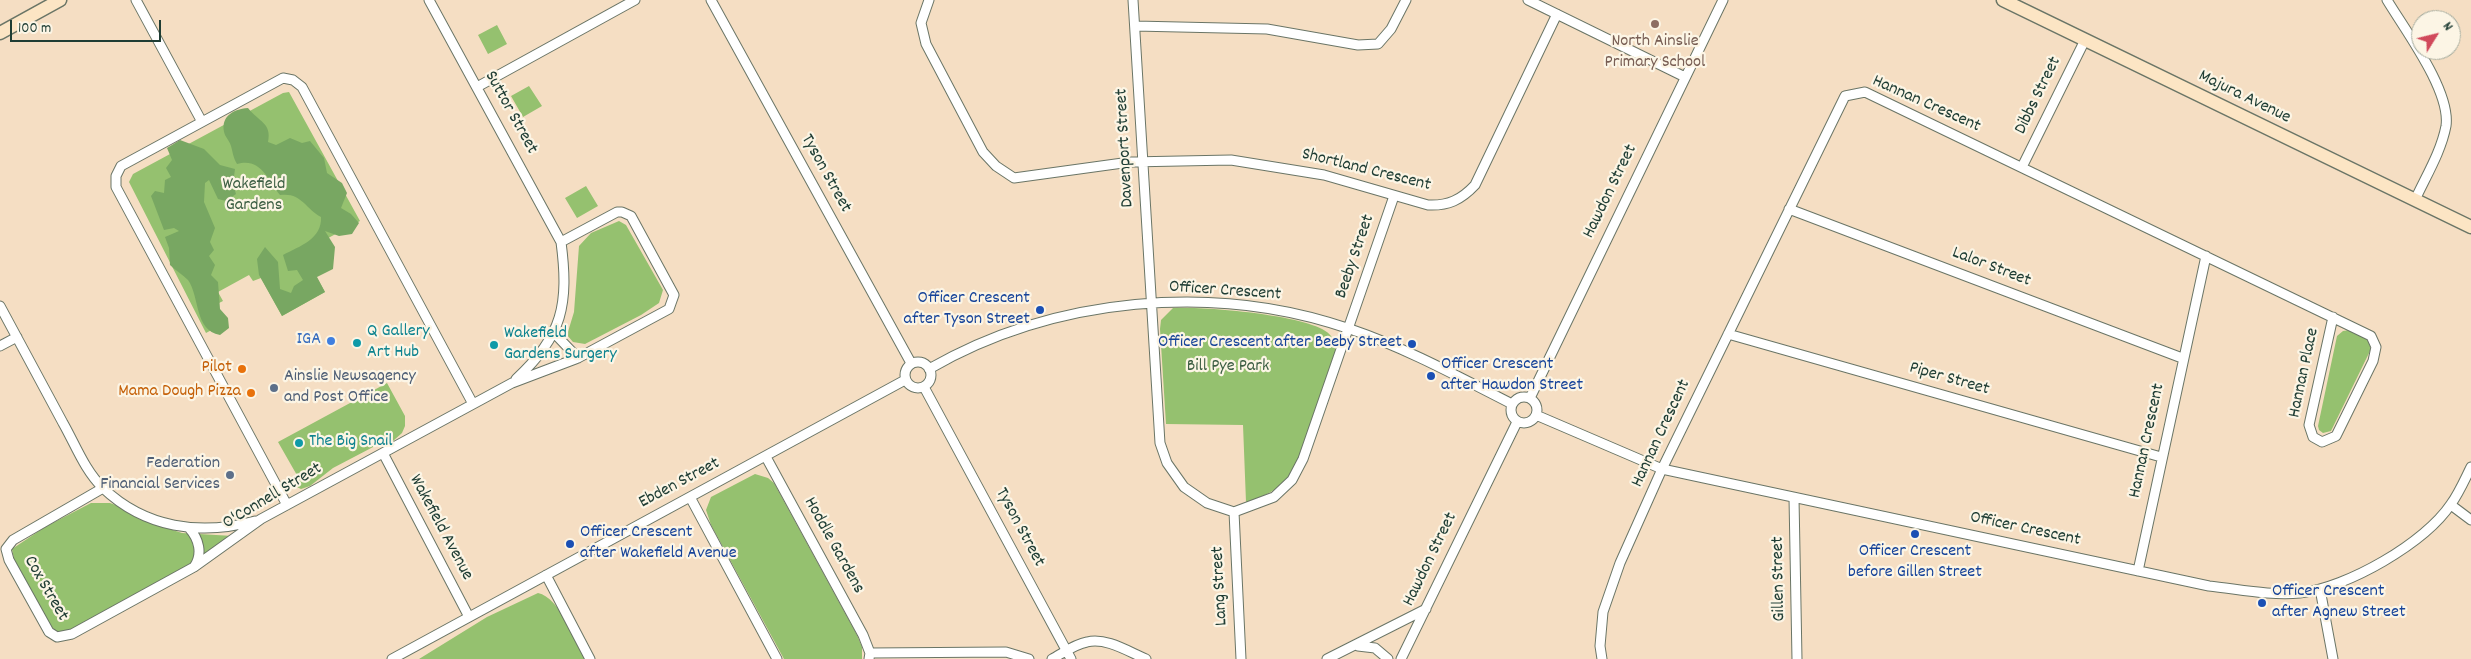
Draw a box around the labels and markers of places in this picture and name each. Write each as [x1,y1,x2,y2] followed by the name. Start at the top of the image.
[1649,18,1661,30] marker: North Ainslie Primary School
[1605,32,1705,74] place label: North Ainslie Primary School
[904,289,1030,332] place label: Officer Crescent after Tyson Street
[1034,304,1046,316] marker: Officer Crescent after Tyson Street
[367,322,430,364] place label: Q Gallery Art Hub
[504,324,617,366] place label: Wakefield Gardens Surgery
[297,330,321,352] place label: IGA
[1158,333,1402,355] place label: Officer Crescent after Beeby Street
[325,335,337,347] marker: IGA
[351,337,363,349] marker: Q Gallery Art Hub
[1406,338,1418,350] marker: Officer Crescent after Beeby Street
[488,339,500,351] marker: Wakefield Gardens Surgery
[1441,355,1583,398] place label: Officer Crescent after Hawdon Street
[202,358,232,380] place label: Pilot
[236,363,248,375] marker: Pilot
[284,367,416,409] place label: Ainslie Newsagency and Post Office
[1425,370,1437,382] marker: Officer Crescent after Hawdon Street
[118,382,241,404] place label: Mama Dough Pizza
[268,382,280,394] marker: Ainslie Newsagency and Post Office
[245,387,257,399] marker: Mama Dough Pizza
[309,432,393,454] place label: The Big Snail
[293,437,305,449] marker: The Big Snail
[100,454,220,496] place label: Federation Financial Services
[224,469,236,481] marker: Federation Financial Services
[580,523,737,566] place label: Officer Crescent after Wakefield Avenue
[1909,528,1921,540] marker: Officer Crescent before Gillen Street
[564,538,576,550] marker: Officer Crescent after Wakefield Avenue
[1848,542,1982,584] place label: Officer Crescent before Gillen Street
[2272,582,2406,624] place label: Officer Crescent after Agnew Street
[2256,597,2268,609] marker: Officer Crescent after Agnew Street

